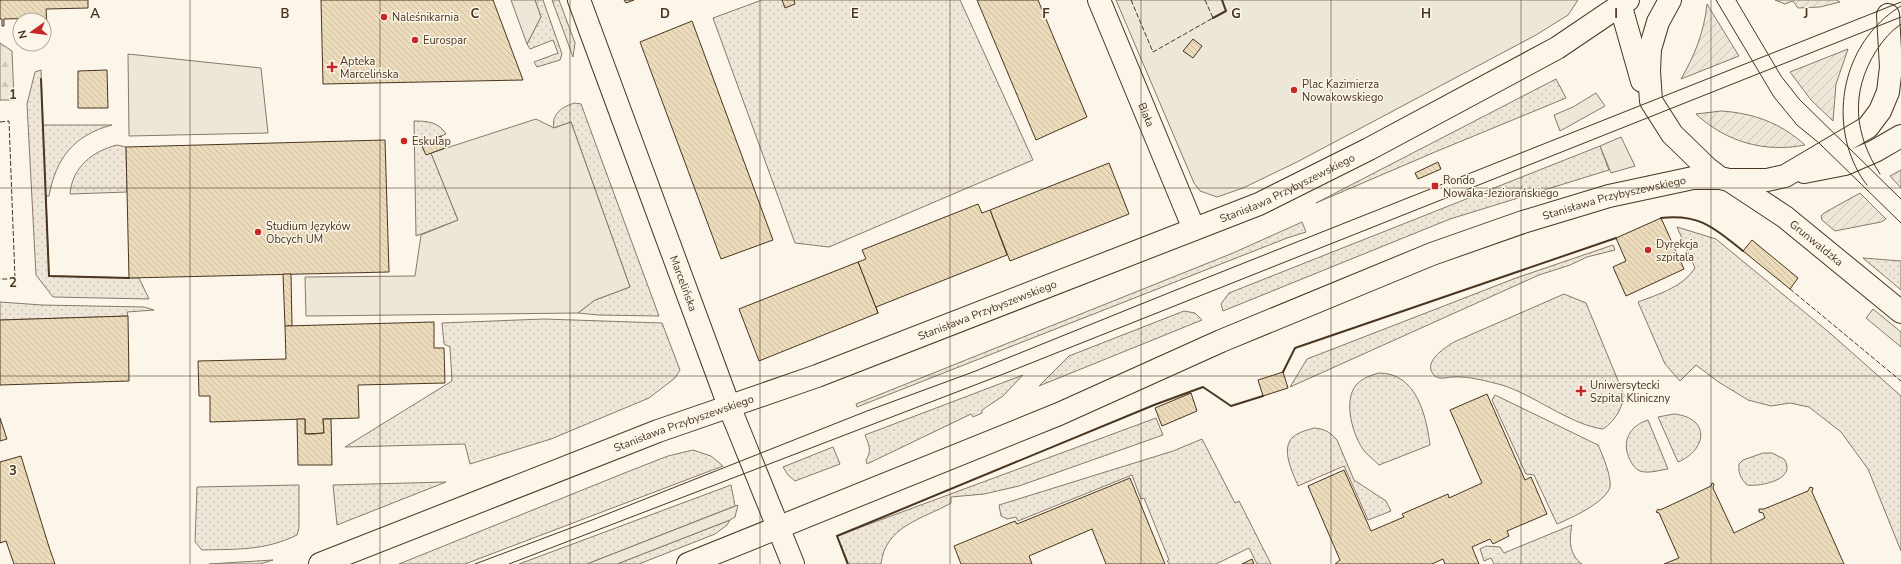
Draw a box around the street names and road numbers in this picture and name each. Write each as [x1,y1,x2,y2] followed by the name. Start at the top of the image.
[1134,100,1158,129] street label: Biała
[1218,150,1358,227] street label: Stanisława Przybyszewskiego
[1541,173,1687,224] street label: Stanisława Przybyszewskiego
[1786,217,1846,270] street label: Grunwaldzka
[666,253,700,314] street label: Marcelińska
[916,276,1059,344] street label: Stanisława Przybyszewskiego
[612,391,756,456] street label: Stanisława Przybyszewskiego

